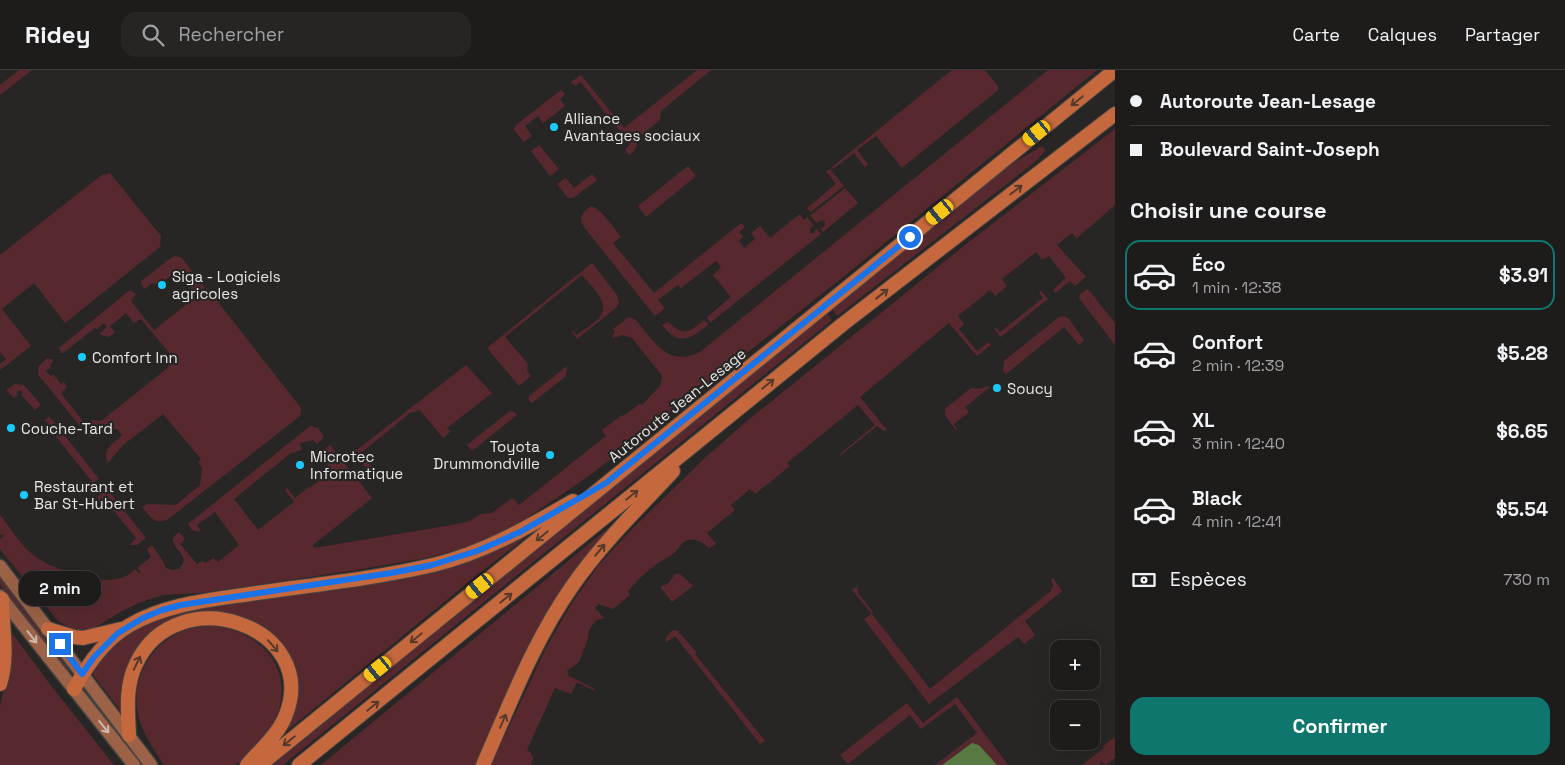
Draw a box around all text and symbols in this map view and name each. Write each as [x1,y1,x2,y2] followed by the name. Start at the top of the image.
[121,12,471,57] search box
[25,19,91,50] text: Ridey
[139,21,167,49] icon: search
[179,22,284,47] text: Rechercher
[1293,23,1340,46] text: Carte
[1368,23,1437,46] text: Calques
[1465,23,1540,46] text: Partager
[1160,89,1376,114] text: Autoroute Jean-Lesage
[1071,95,1084,106] one-way arrow
[564,109,701,145] place label: Alliance Avantages sociaux
[1020,118,1053,148] car
[548,121,560,133] marker: Alliance Avantages sociaux
[1160,137,1380,162] text: Boulevard Saint-Joseph
[1009,184,1022,195] one-way arrow
[1130,196,1327,224] text: Choisir une course
[923,197,956,227] car
[899,226,921,248] route start
[1192,252,1225,277] text: Éco
[1132,253,1177,298] icon: car
[1499,263,1548,288] text: $3.91
[172,267,281,303] place label: Siga - Logiciels agricoles
[1192,277,1282,298] text: 1 min · 12:38
[156,279,168,291] marker: Siga - Logiciels agricoles
[875,288,888,299] one-way arrow
[1192,330,1263,355] text: Confort
[1132,331,1177,376] icon: car
[1497,341,1548,366] text: $5.28
[604,344,750,466] street label: Autoroute Jean-Lesage
[92,348,178,367] place label: Comfort Inn
[76,351,88,363] marker: Comfort Inn
[1192,355,1284,376] text: 2 min · 12:39
[762,379,775,390] one-way arrow
[1007,379,1053,398] place label: Soucy
[991,382,1003,394] marker: Soucy
[1192,408,1215,433] text: XL
[1132,409,1177,454] icon: car
[21,419,113,438] place label: Couche-Tard
[1496,419,1548,444] text: $6.65
[5,422,17,434] marker: Couche-Tard
[1192,433,1285,454] text: 3 min · 12:40
[433,437,540,473] place label: Toyota Drummondville
[310,447,403,483] place label: Microtec Informatique
[544,449,556,461] marker: Toyota Drummondville
[294,459,306,471] marker: Microtec Informatique
[34,477,135,513] place label: Restaurant et Bar St-Hubert
[1192,486,1242,511] text: Black
[1132,487,1177,532] icon: car
[18,489,30,501] marker: Restaurant et Bar St-Hubert
[625,489,638,500] one-way arrow
[1496,497,1548,522] text: $5.54
[1192,511,1282,532] text: 4 min · 12:41
[535,530,548,541] one-way arrow
[594,543,606,556] one-way arrow
[1130,566,1158,594] icon: cash
[1170,567,1247,592] text: Espèces
[1503,569,1550,590] text: 730 m
[463,571,496,601] car
[19,572,101,606] callout: 2 min
[39,578,81,599] text: 2 min
[499,592,512,603] one-way arrow
[27,630,38,643] one-way arrow
[49,633,71,655] route end
[409,633,422,644] one-way arrow
[267,639,279,652] one-way arrow
[1050,640,1100,750] map controls
[1050,640,1100,690] button: +
[361,654,394,684] car
[132,656,142,671] one-way arrow
[1130,697,1550,755] button: Confirmer
[366,700,379,711] one-way arrow
[1050,700,1100,750] button: −
[498,714,508,729] one-way arrow
[98,720,109,733] one-way arrow
[283,735,296,746] one-way arrow

